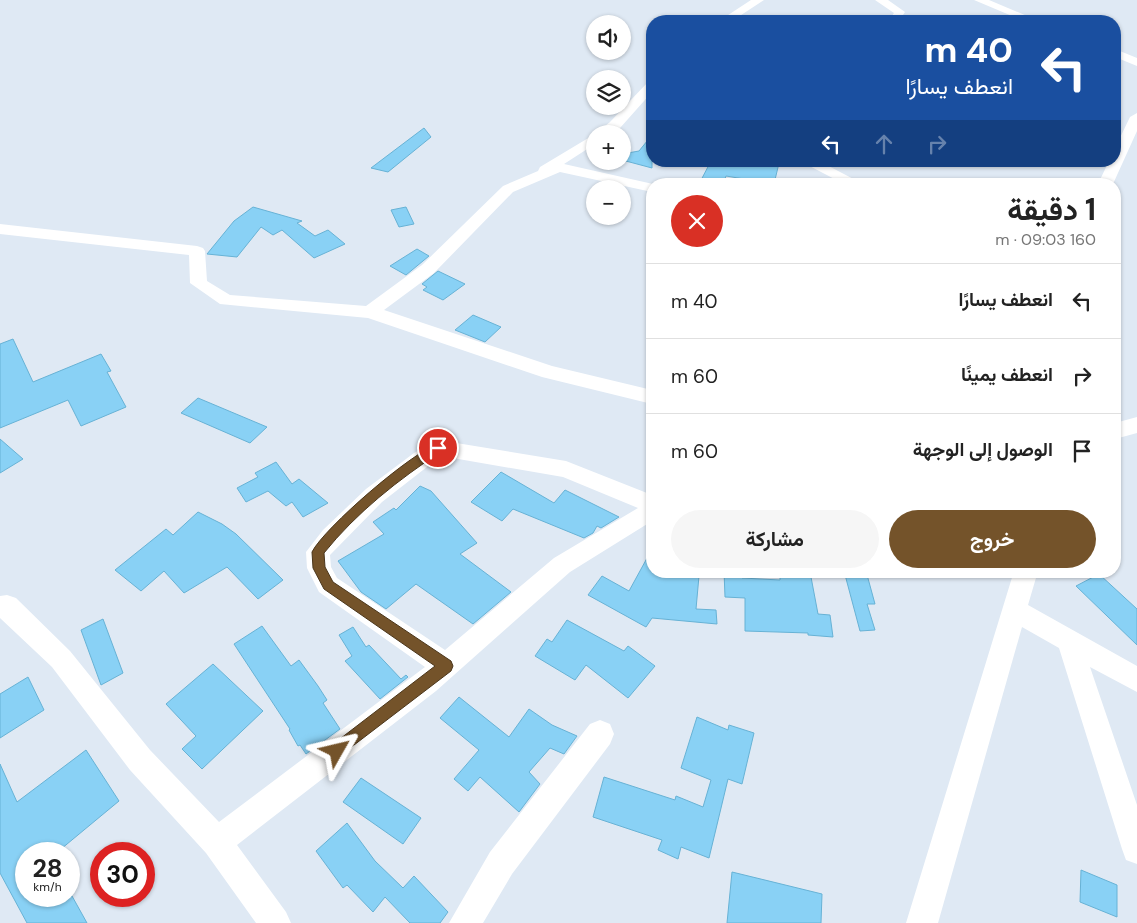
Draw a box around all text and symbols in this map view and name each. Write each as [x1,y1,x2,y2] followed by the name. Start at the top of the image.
[586,15,631,225] map controls
[586,15,631,60] button: sound
[924,27,1013,73] text: 40 m
[1031,35,1096,100] icon: left
[586,70,631,115] button: layers
[906,72,1013,101] text: انعطف يسارًا
[586,125,631,170] button: +
[817,130,845,158] icon: left
[870,130,898,158] icon: ahead
[923,130,951,158] icon: right
[586,180,631,225] button: −
[1007,190,1096,229] text: 1 دقيقة
[671,195,723,247] button: close
[995,229,1096,250] text: 160 m · 09:03
[959,287,1053,312] text: انعطف يسارًا
[1068,287,1096,315] icon: left
[671,289,718,314] text: 40 m
[961,362,1053,387] text: انعطف يمينًا
[1068,362,1096,390] icon: right
[671,364,718,389] text: 60 m
[417,427,459,469] pin
[424,434,452,462] icon: arrive
[913,437,1053,462] text: الوصول إلى الوجهة
[1068,437,1096,465] icon: arrive
[671,439,718,464] text: 60 m
[671,510,879,568] button: مشاركة
[889,510,1096,568] button: خروج
[310,724,362,776] position arrow
[90,842,155,907] speed limit sign: 30
[32,852,63,885] text: 28
[33,879,62,895] text: km/h

